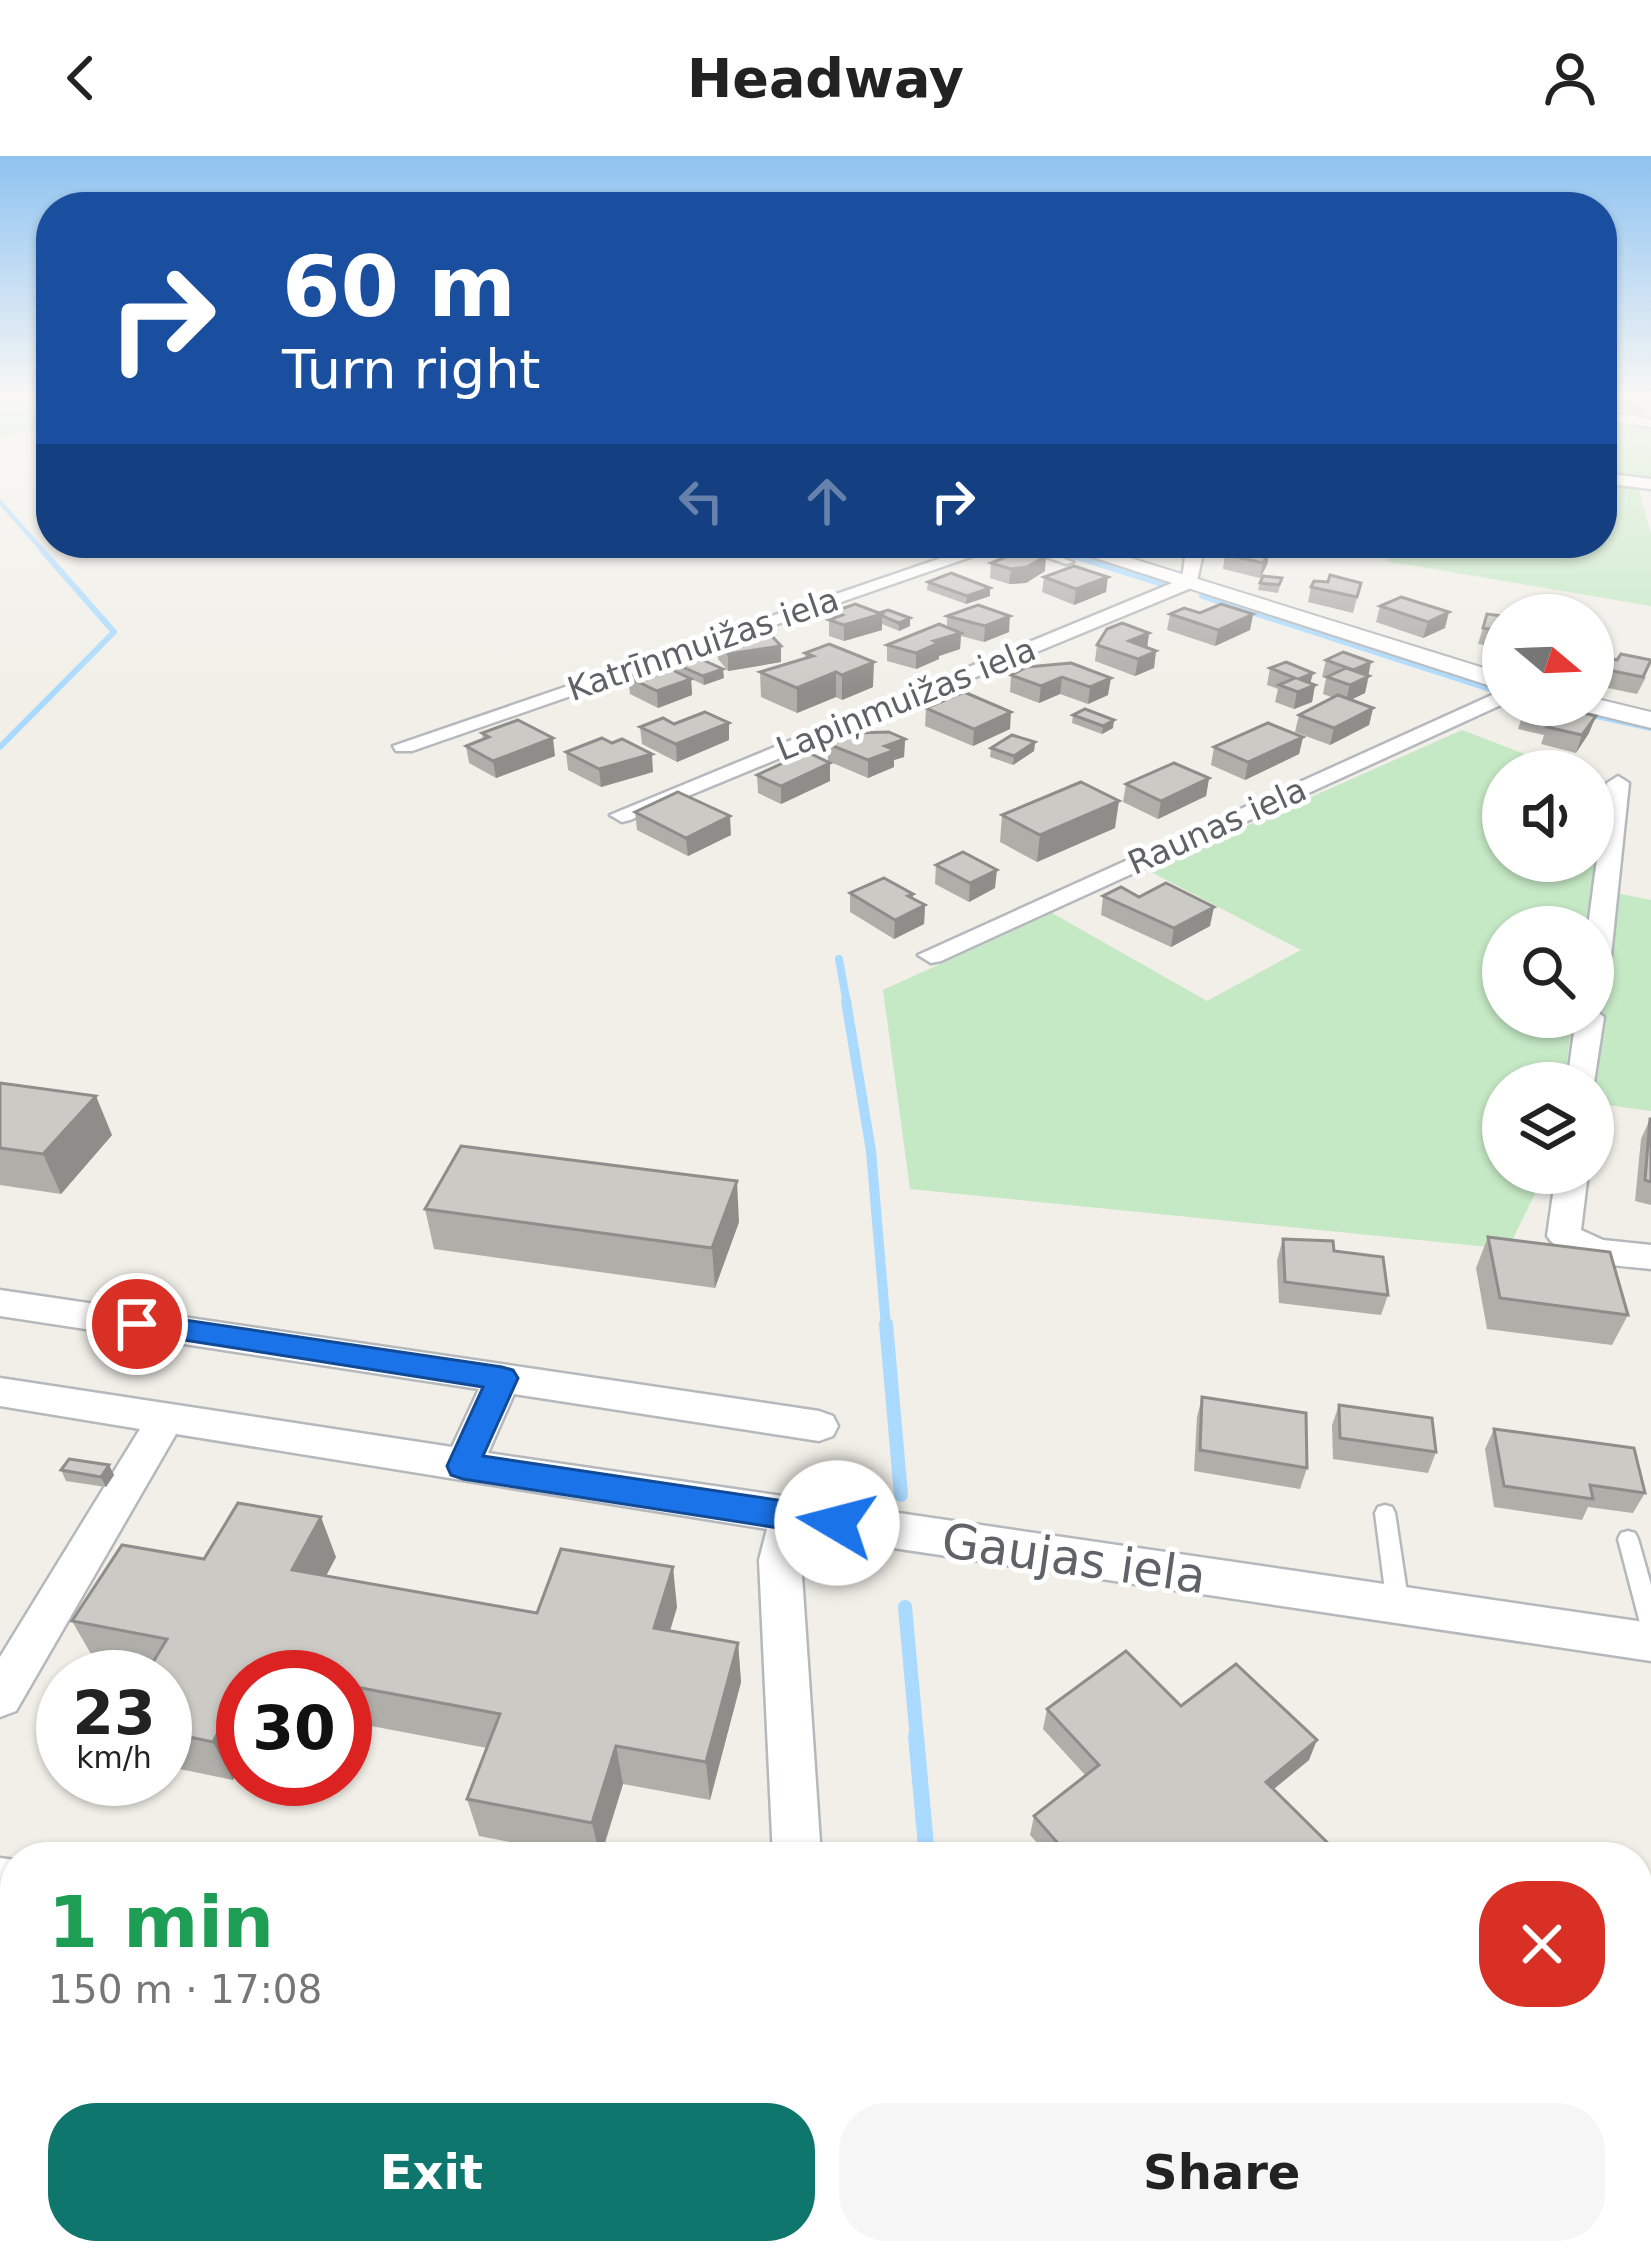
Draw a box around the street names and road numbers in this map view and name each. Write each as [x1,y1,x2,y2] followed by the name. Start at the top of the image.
[562,579,844,709] street label: Katrīnmuižas iela
[771,629,1041,769] street label: Lapiņmuižas iela
[1122,769,1312,883] street label: Raunas iela
[939,1512,1209,1604] street label: Gaujas iela

